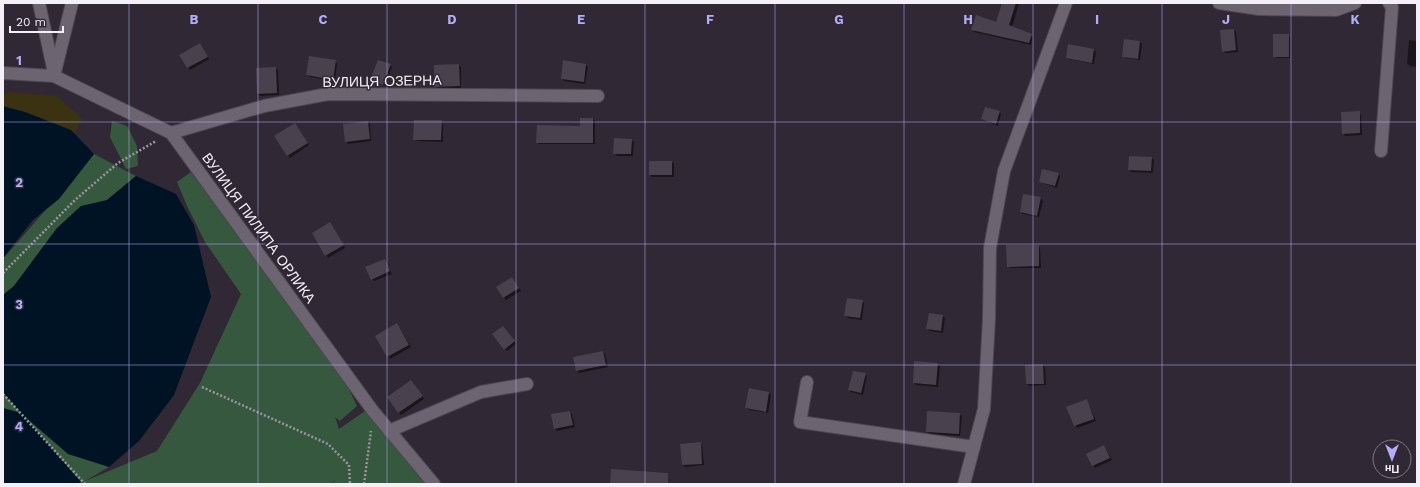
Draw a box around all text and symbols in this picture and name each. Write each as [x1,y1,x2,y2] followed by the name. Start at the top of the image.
[10,8,63,34] scale bar
[190,12,199,27] text: B
[319,12,328,27] text: C
[447,12,457,27] text: D
[577,12,585,27] text: E
[706,12,714,27] text: F
[834,12,844,27] text: G
[963,12,973,27] text: H
[1095,12,1099,27] text: I
[1222,12,1230,27] text: J
[1350,12,1360,27] text: K
[16,15,46,29] text: 20 m
[16,53,22,68] text: 1
[322,72,442,90] street label: ВУЛИЦЯ ОЗЕРНА
[199,150,319,307] street label: ВУЛИЦЯ ПИЛИПА ОРЛИКА
[15,175,23,190] text: 2
[15,297,23,312] text: 3
[15,419,24,434] text: 4
[1372,439,1412,479] north arrow
[1385,462,1399,475] text: Пн

